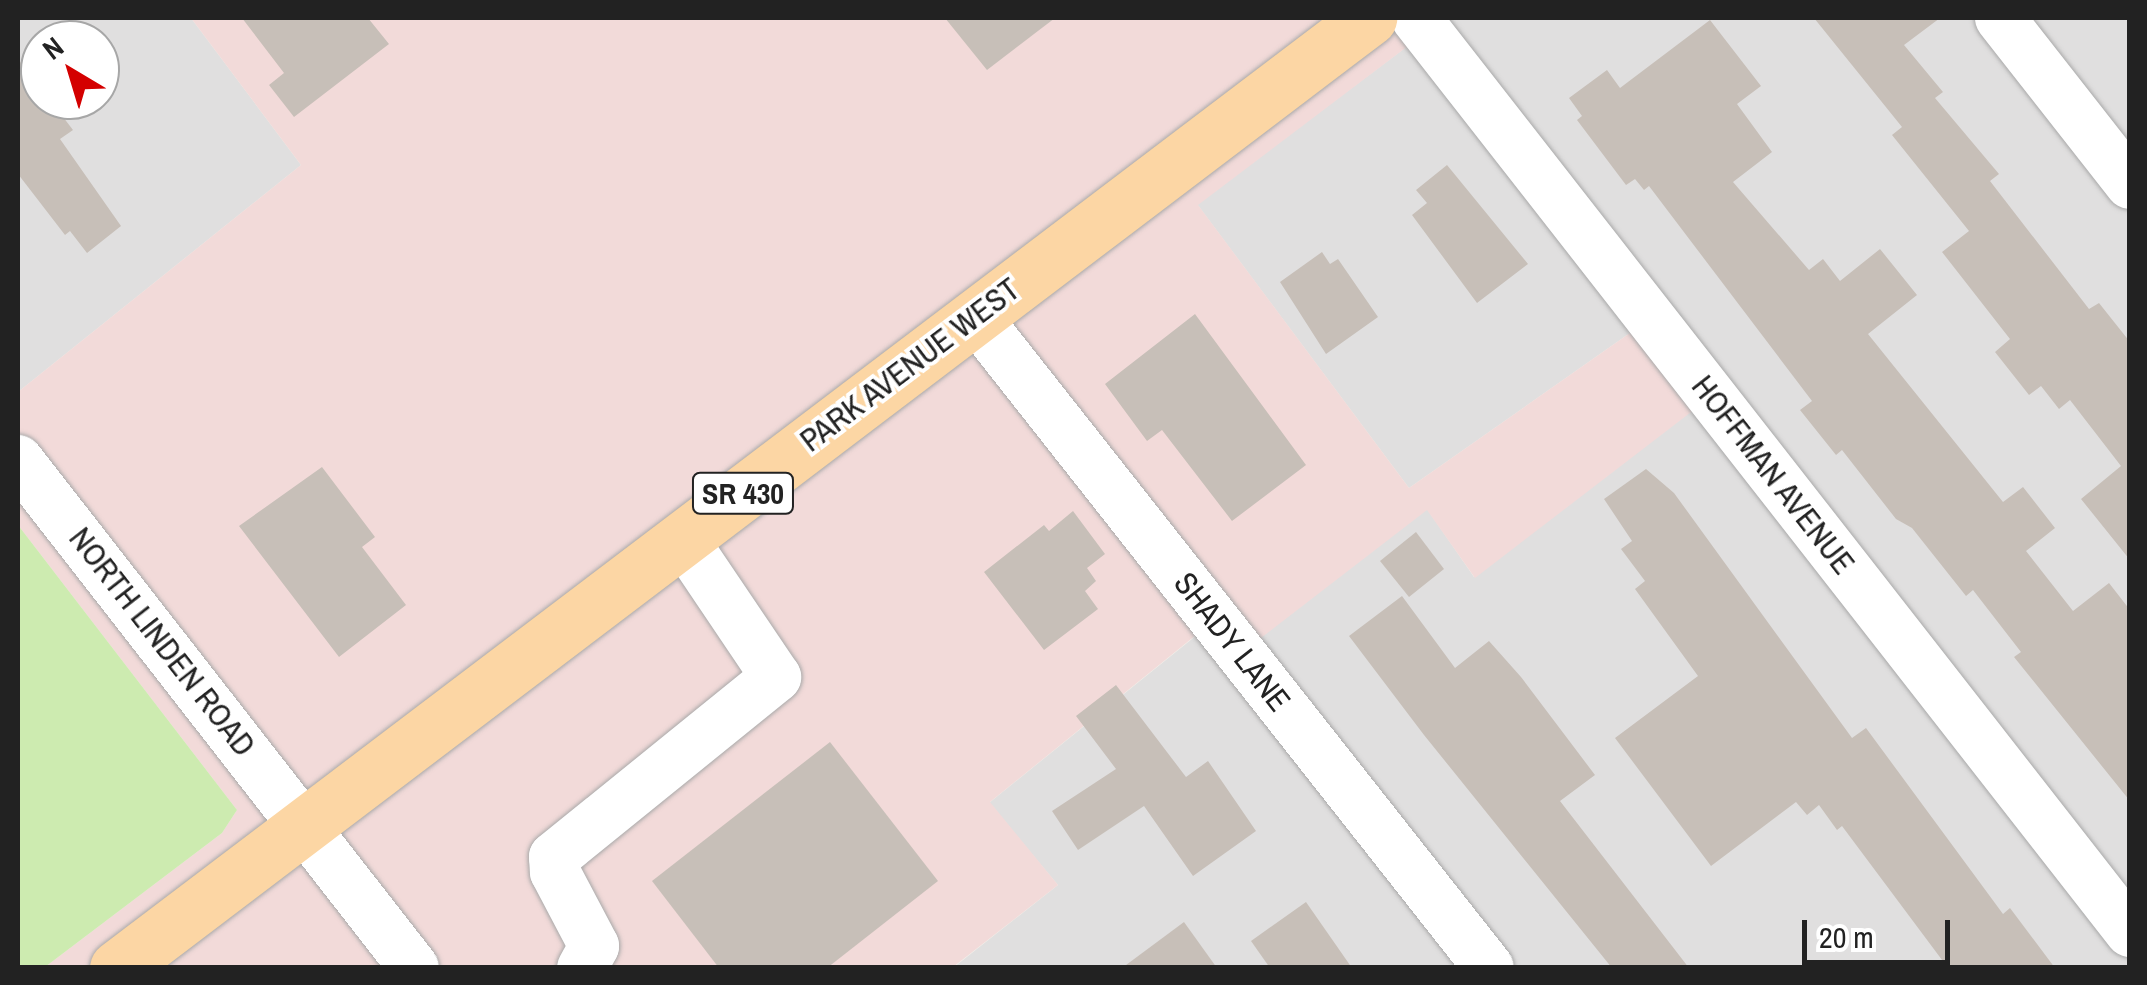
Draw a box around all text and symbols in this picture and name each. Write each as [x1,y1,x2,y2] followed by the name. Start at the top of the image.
[20,20,120,120] north arrow
[35,28,71,68] text: N
[792,270,1028,460] street label: PARK AVENUE WEST
[1683,367,1863,583] street label: HOFFMAN AVENUE
[690,468,796,518] road number: SR 430
[61,520,263,764] street label: NORTH LINDEN ROAD
[1166,565,1298,719] street label: SHADY LANE
[1807,900,1954,962] scale bar
[1819,917,1874,957] text: 20 m

